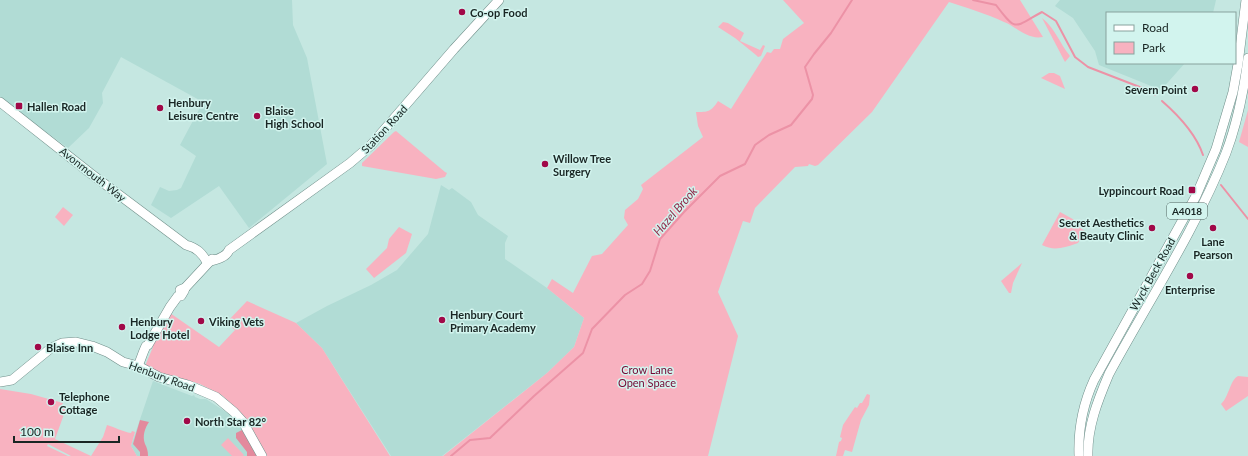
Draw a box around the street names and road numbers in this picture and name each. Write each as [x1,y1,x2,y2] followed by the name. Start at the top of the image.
[358,102,410,156] street label: Station Road
[57,144,129,204] street label: Avonmouth Way
[1167,203,1207,219] road number: A4018
[1127,235,1177,313] street label: Wyck Beck Road
[127,358,197,394] street label: Henbury Road

